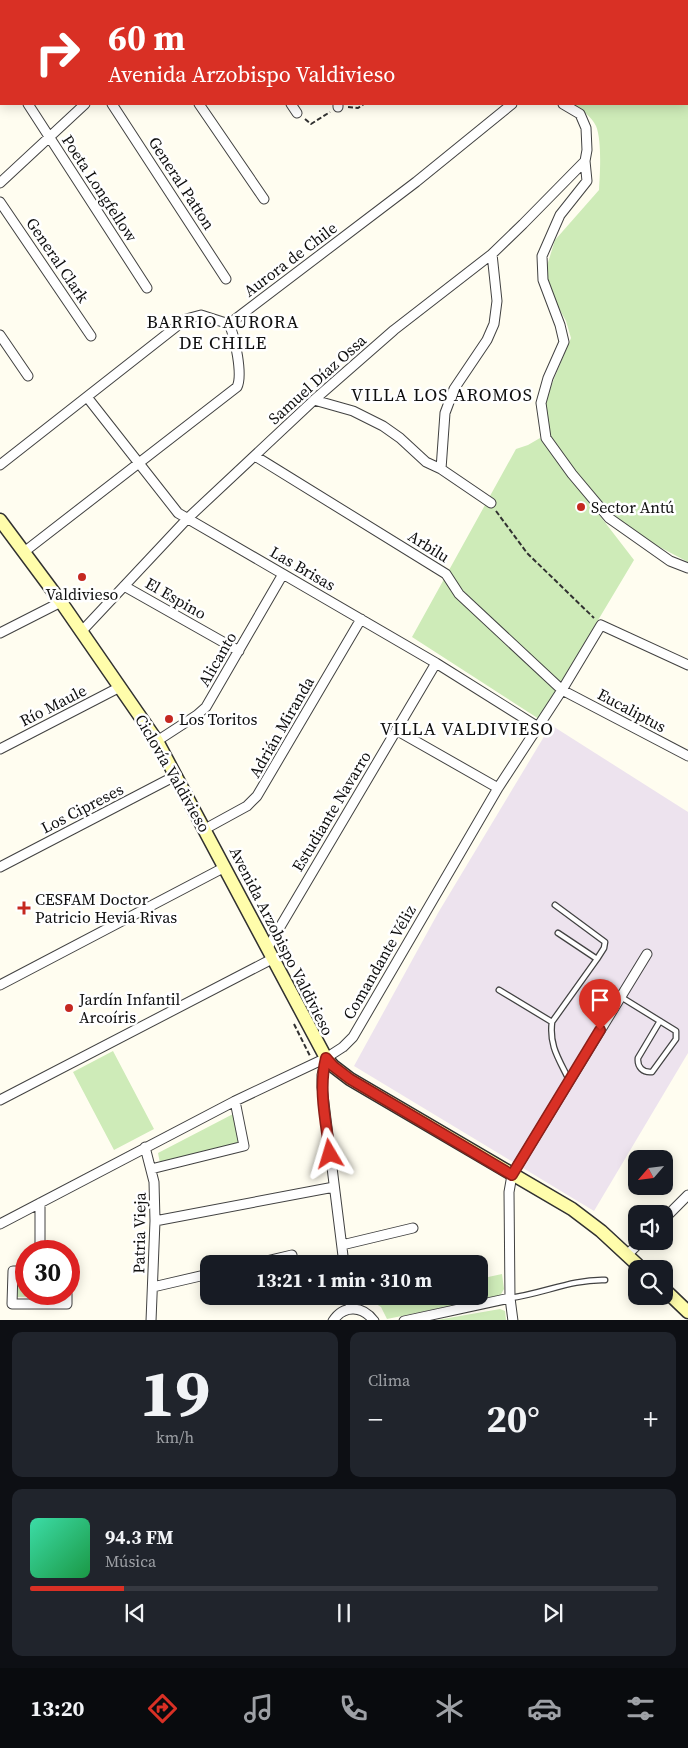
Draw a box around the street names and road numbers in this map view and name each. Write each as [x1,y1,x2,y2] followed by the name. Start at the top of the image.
[57,130,143,246] street label: Poeta Longfellow
[144,132,220,234] street label: General Patton
[21,213,95,307] street label: General Clark
[239,217,341,301] street label: Aurora de Chile
[263,328,371,429] street label: Samuel Díaz Ossa
[404,525,454,567] street label: Arbilu
[266,540,340,596] street label: Las Brisas
[141,572,211,624] street label: El Espino
[193,627,242,690] street label: Alicanto
[243,672,319,781] street label: Adrián Miranda
[16,679,90,731] street label: Río Maule
[594,683,670,737] street label: Eucaliptus
[130,710,216,836] street label: Ciclovía Valdivieso
[286,746,376,875] street label: Estudiante Navarro
[37,778,127,838] street label: Los Cipreses
[225,843,339,1039] street label: Avenida Arzobispo Valdivieso
[337,901,421,1023] street label: Comandante Véliz
[127,1191,151,1274] street label: Patria Vieja

